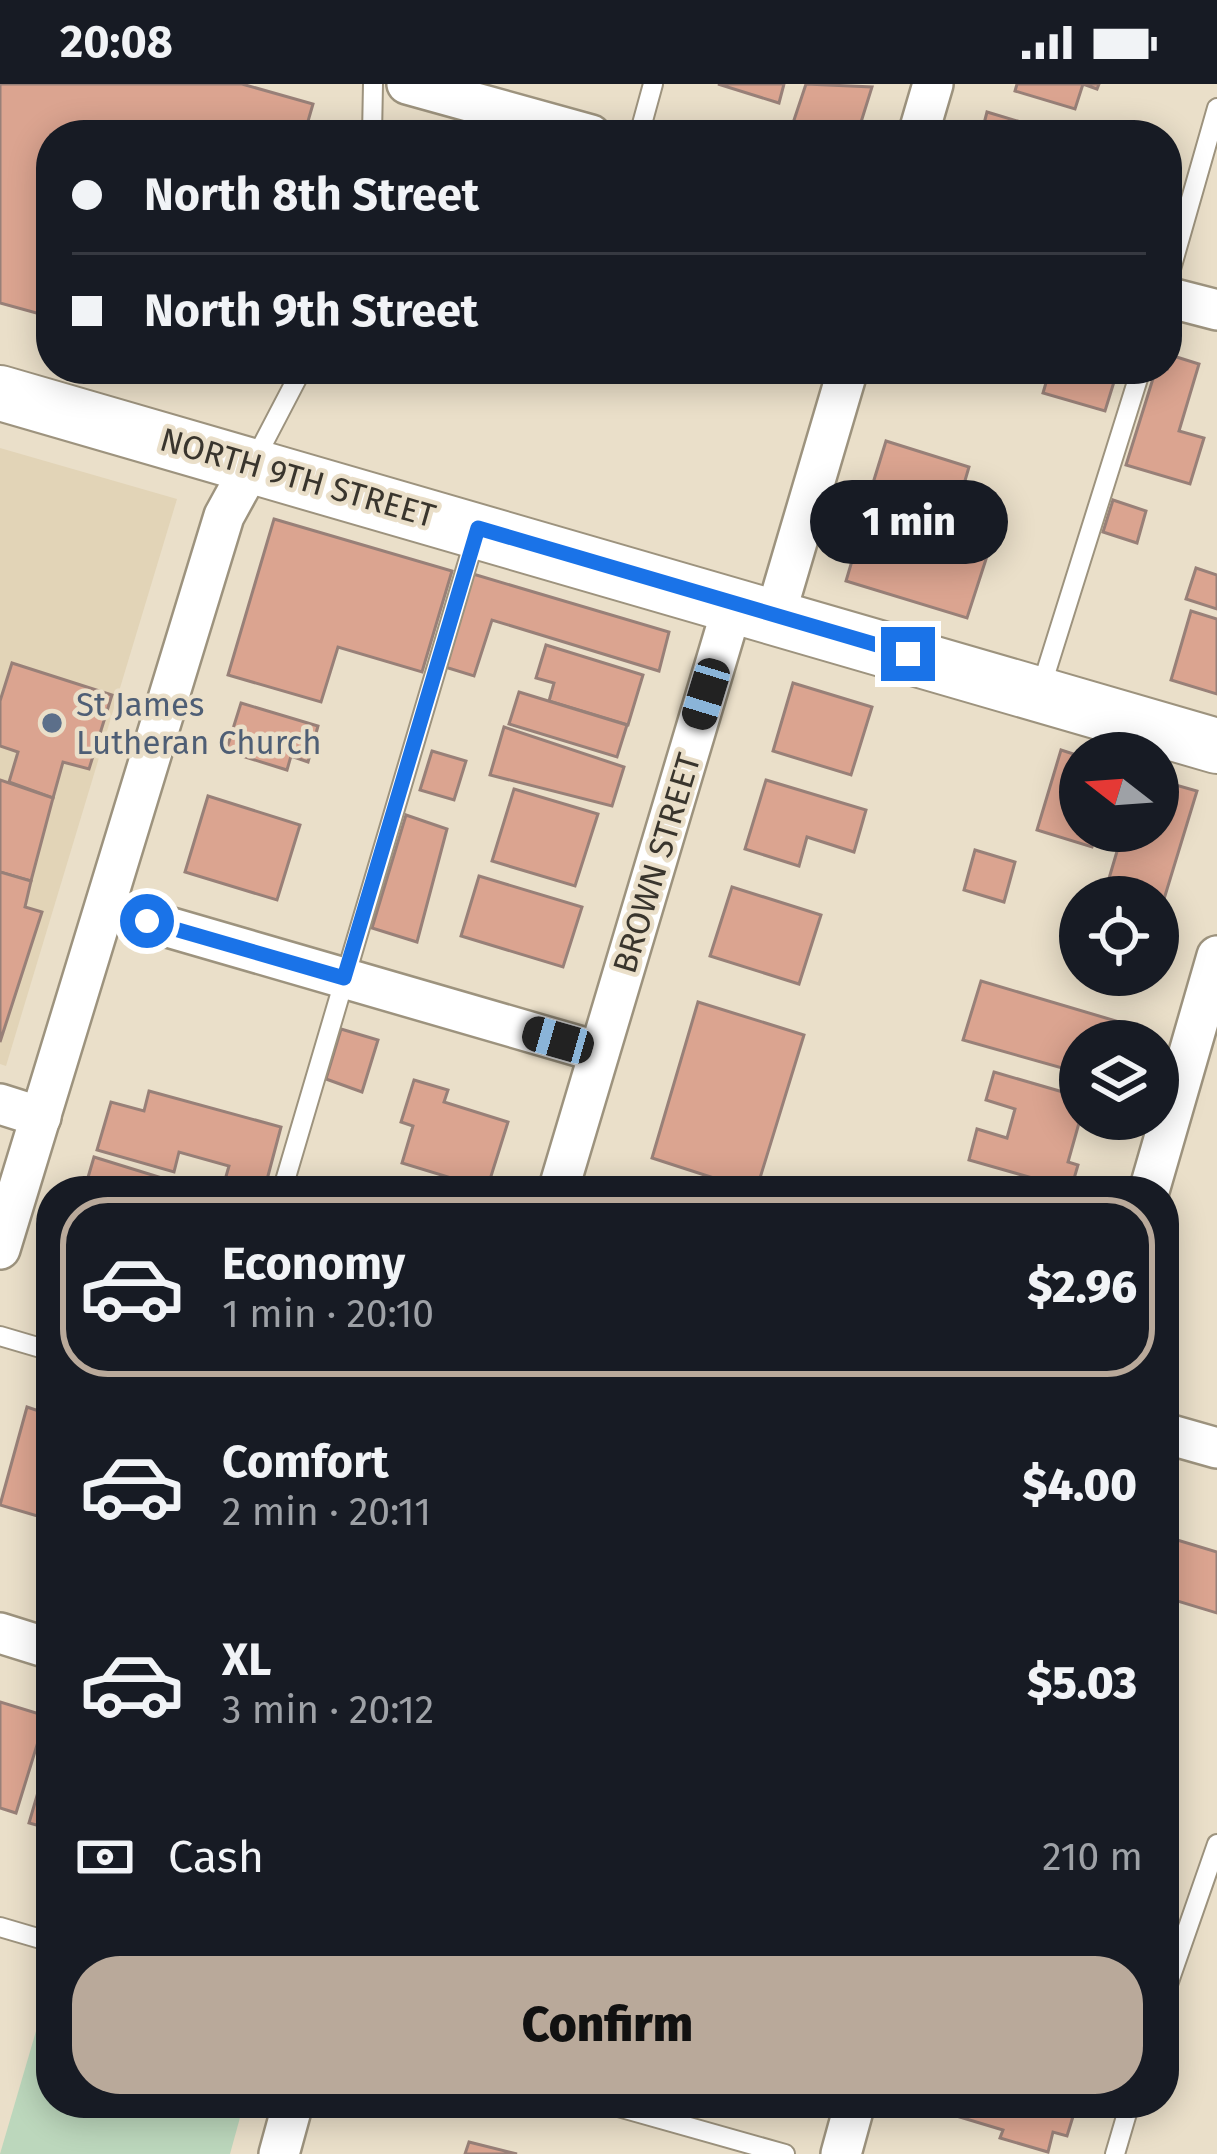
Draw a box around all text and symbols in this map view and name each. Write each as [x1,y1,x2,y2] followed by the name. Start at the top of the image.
[60,15,173,69] text: 20:08
[144,168,479,222] text: North 8th Street
[144,284,478,338] text: North 9th Street
[155,420,440,536] street label: NORTH 9TH STREET
[809,480,1007,564] callout: 1 min
[862,499,956,545] text: 1 min
[881,627,935,681] route end
[678,654,734,734] car
[76,685,322,763] place label: St James Lutheran Church
[39,710,65,736] marker: St James Lutheran Church
[1059,732,1179,852] north arrow
[1059,732,1179,1140] map controls
[605,749,709,978] street label: BROWN STREET
[1059,876,1179,996] button: locate
[120,894,174,948] route start
[518,1013,598,1067] car
[1059,1020,1179,1140] button: layers
[78,1233,186,1341] icon: car
[222,1237,405,1291] text: Economy
[1028,1260,1137,1314] text: $2.96
[222,1291,434,1337] text: 1 min · 20:10
[78,1431,186,1539] icon: car
[222,1435,389,1489] text: Comfort
[1023,1458,1137,1512] text: $4.00
[222,1489,431,1535] text: 2 min · 20:11
[78,1629,186,1737] icon: car
[222,1633,271,1687] text: XL
[1027,1656,1137,1710] text: $5.03
[222,1687,434,1733] text: 3 min · 20:12
[72,1824,138,1890] icon: cash
[168,1830,264,1884] text: Cash
[1042,1834,1143,1880] text: 210 m
[72,1956,1143,2094] button: Confirm

